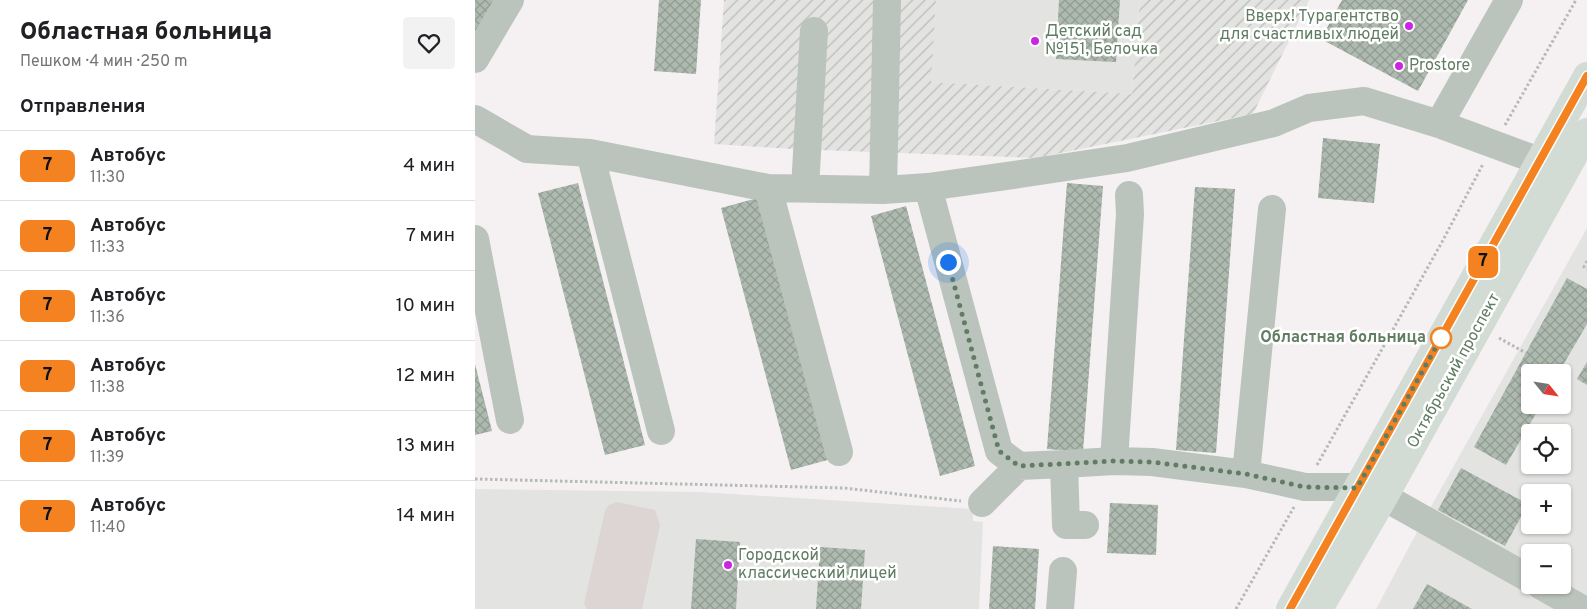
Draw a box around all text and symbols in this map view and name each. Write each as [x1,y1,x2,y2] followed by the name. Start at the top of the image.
[1220,7,1399,45] place label: Вверх! Турагентство для счастливых людей
[403,17,455,69] button: heart
[20,18,272,48] text: Областная больница
[1403,20,1415,32] marker: Вверх! Турагентство для счастливых людей
[1045,22,1158,60] place label: Детский сад №151, Белочка
[1029,35,1041,47] marker: Детский сад №151, Белочка
[20,52,188,72] text: Пешком · 4 мин · 250 m
[1409,56,1470,76] place label: Prostore
[1393,60,1405,72] marker: Prostore
[20,95,146,119] text: Отправления
[90,144,166,168] text: Автобус
[43,154,52,177] text: 7
[403,154,455,178] text: 4 мин
[90,168,125,188] text: 11:30
[90,214,166,238] text: Автобус
[43,224,52,247] text: 7
[406,224,455,248] text: 7 мин
[90,238,125,258] text: 11:33
[1467,246,1499,278] line badge: 7
[936,250,961,275] your location
[1478,250,1488,273] text: 7
[90,284,166,308] text: Автобус
[1403,290,1505,452] street label: Октябрьский проспект
[43,294,52,317] text: 7
[396,294,455,318] text: 10 мин
[90,308,125,328] text: 11:36
[1430,327,1452,349] marker: Областная больница
[1260,328,1426,348] place label: Областная больница
[90,354,166,378] text: Автобус
[43,364,52,387] text: 7
[396,364,455,388] text: 12 мин
[1521,364,1571,414] north arrow
[1521,364,1571,594] map controls
[90,378,125,398] text: 11:38
[90,424,166,448] text: Автобус
[1521,424,1571,474] button: locate
[43,434,52,457] text: 7
[397,434,455,458] text: 13 мин
[90,448,124,468] text: 11:39
[1521,484,1571,534] button: +
[90,494,166,518] text: Автобус
[43,504,52,527] text: 7
[397,504,455,528] text: 14 мин
[90,518,126,538] text: 11:40
[1521,544,1571,594] button: −
[738,546,897,584] place label: Городской классический лицей
[722,559,734,571] marker: Городской классический лицей

